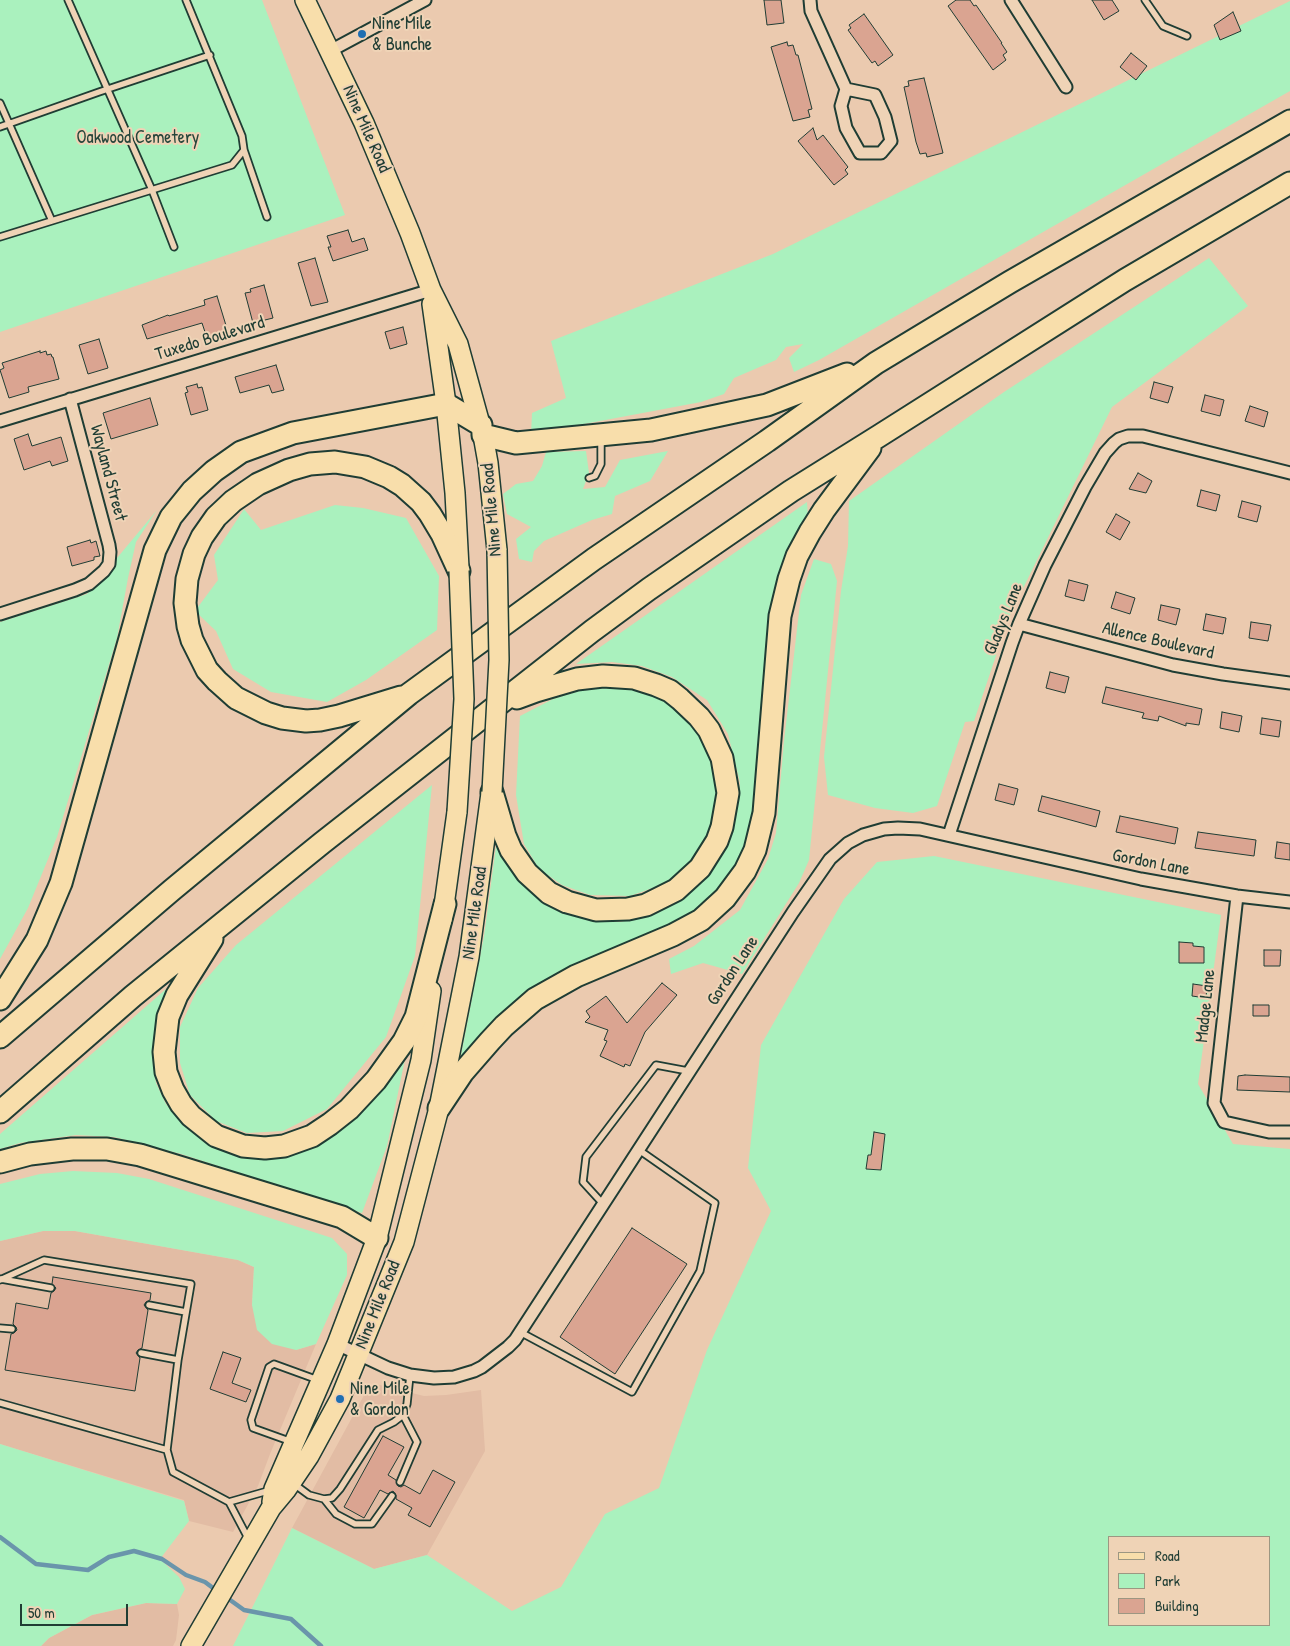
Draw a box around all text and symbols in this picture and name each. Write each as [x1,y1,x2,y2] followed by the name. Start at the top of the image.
[372,13,432,56] place label: Nine Mile & Bunche
[356,28,368,40] marker: Nine Mile & Bunche
[337,82,395,176] street label: Nine Mile Road
[77,127,199,149] park label: Oakwood Cemetery
[153,312,267,366] street label: Tuxedo Boulevard
[85,422,131,524] street label: Wayland Street
[477,463,507,557] street label: Nine Mile Road
[980,580,1028,658] street label: Gladys Lane
[1100,618,1216,664] street label: Allence Boulevard
[1110,845,1192,881] street label: Gordon Lane
[458,865,492,961] street label: Nine Mile Road
[703,932,763,1010] street label: Gordon Lane
[1191,968,1221,1044] street label: Madge Lane
[350,1258,406,1352] street label: Nine Mile Road
[350,1378,410,1420] place label: Nine Mile & Gordon
[334,1393,346,1405] marker: Nine Mile & Gordon
[1108,1536,1270,1626] legend
[1155,1545,1180,1566] text: Road
[1155,1570,1180,1591] text: Park
[22,1594,130,1626] scale bar
[1155,1595,1199,1616] text: Building
[28,1602,55,1623] text: 50 m

